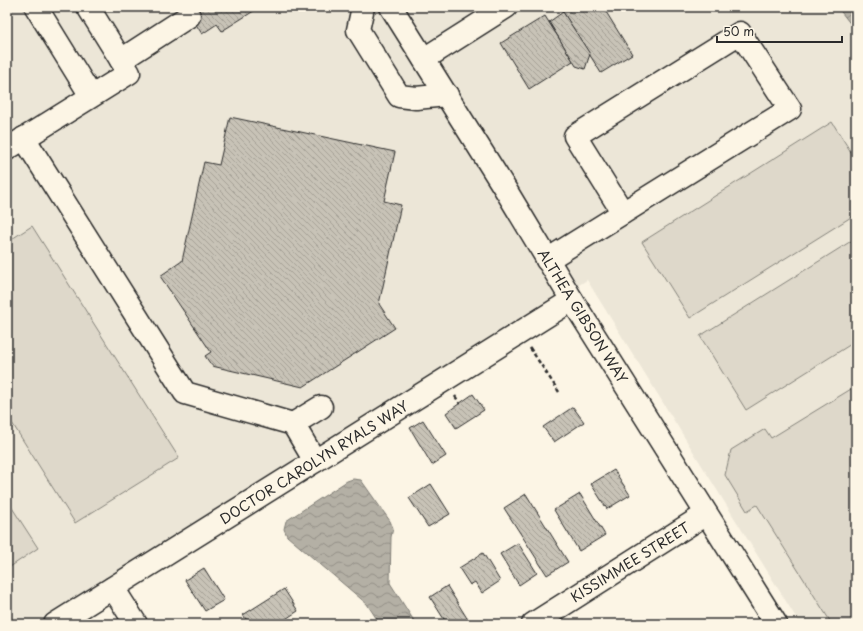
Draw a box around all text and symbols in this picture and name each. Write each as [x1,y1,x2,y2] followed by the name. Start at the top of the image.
[717,18,842,44] scale bar
[723,22,754,40] text: 50 m
[533,245,633,387] street label: ALTHEA GIBSON WAY
[216,395,412,529] street label: DOCTOR CAROLYN RYALS WAY
[566,516,694,607] street label: KISSIMMEE STREET

